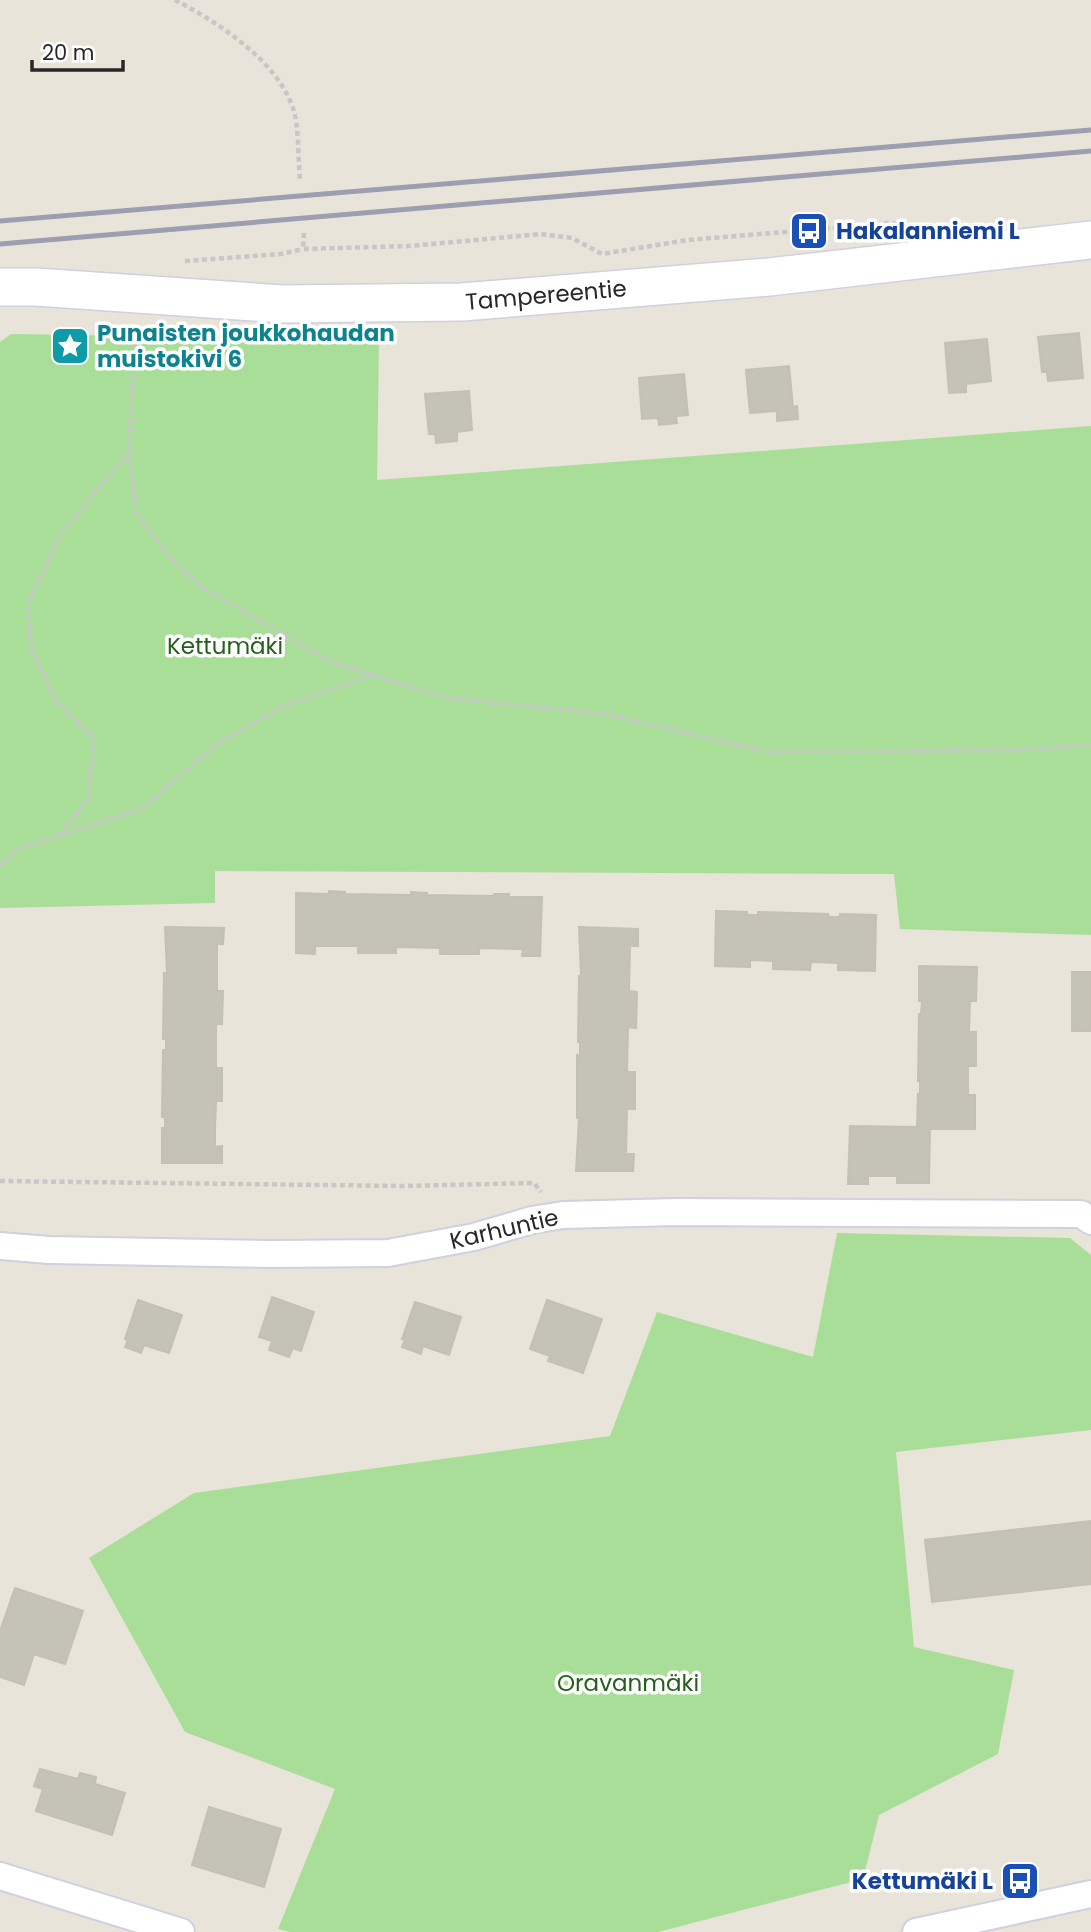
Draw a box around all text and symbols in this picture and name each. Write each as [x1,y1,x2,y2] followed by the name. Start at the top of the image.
[32,28,122,72] scale bar
[42,38,95,67] text: 20 m
[788,210,830,252] bus stop icon: Hakalanniemi L
[836,215,1020,247] place label: Hakalanniemi L
[464,272,628,318] street label: Tampereentie
[97,317,395,375] place label: Punaisten joukkohaudan muistokivi 6
[49,325,91,367] place icon: Punaisten joukkohaudan muistokivi 6
[167,630,283,662] park label: Kettumäki
[447,1201,561,1257] street label: Karhuntie
[557,1667,699,1699] park label: Oravanmäki
[999,1860,1041,1902] bus stop icon: Kettumäki L
[852,1865,993,1897] place label: Kettumäki L

